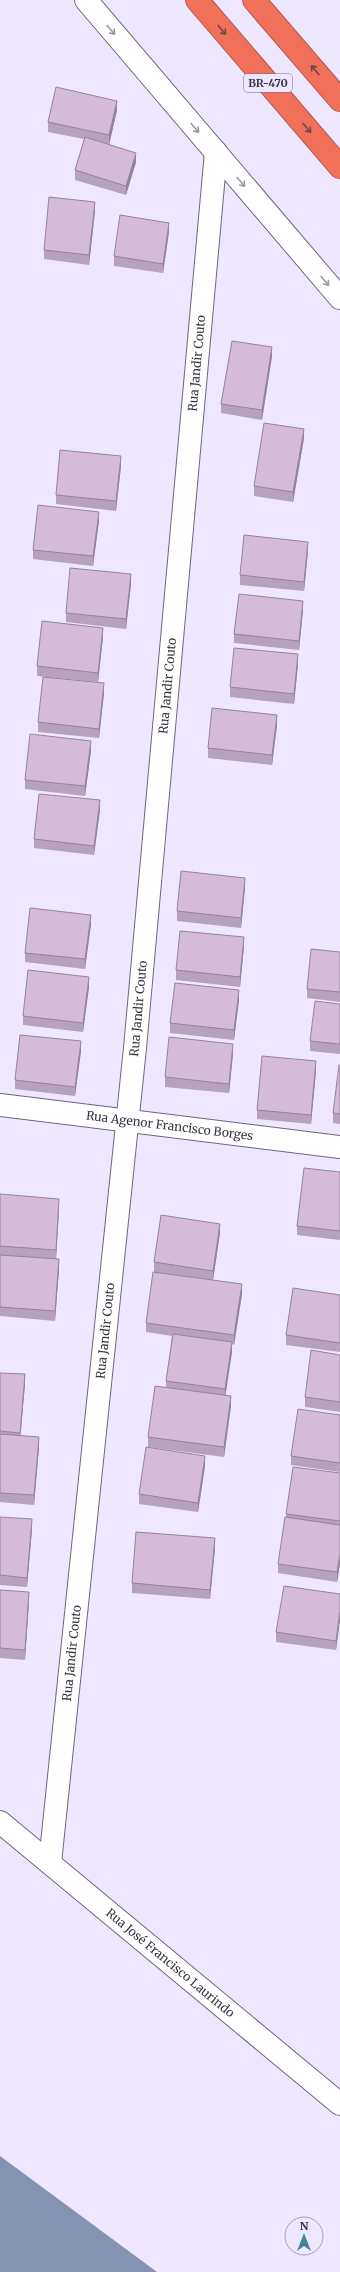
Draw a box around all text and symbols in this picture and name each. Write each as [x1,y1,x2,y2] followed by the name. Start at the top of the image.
[106,24,115,34] one-way arrow
[218,24,227,35] one-way arrow
[310,65,319,76] one-way arrow
[244,74,292,92] road number: BR-470
[191,123,200,134] one-way arrow
[302,123,311,133] one-way arrow
[237,177,246,187] one-way arrow
[321,275,330,286] one-way arrow
[185,314,208,412] street label: Rua Jandir Couto
[155,637,179,735] street label: Rua Jandir Couto
[126,960,150,1057] street label: Rua Jandir Couto
[85,1108,254,1143] street label: Rua Agenor Francisco Borges
[93,1282,117,1380] street label: Rua Jandir Couto
[59,1604,84,1702] street label: Rua Jandir Couto
[103,1905,238,2020] street label: Rua José Francisco Laurindo
[284,2216,324,2256] north arrow
[300,2219,309,2233] text: N

